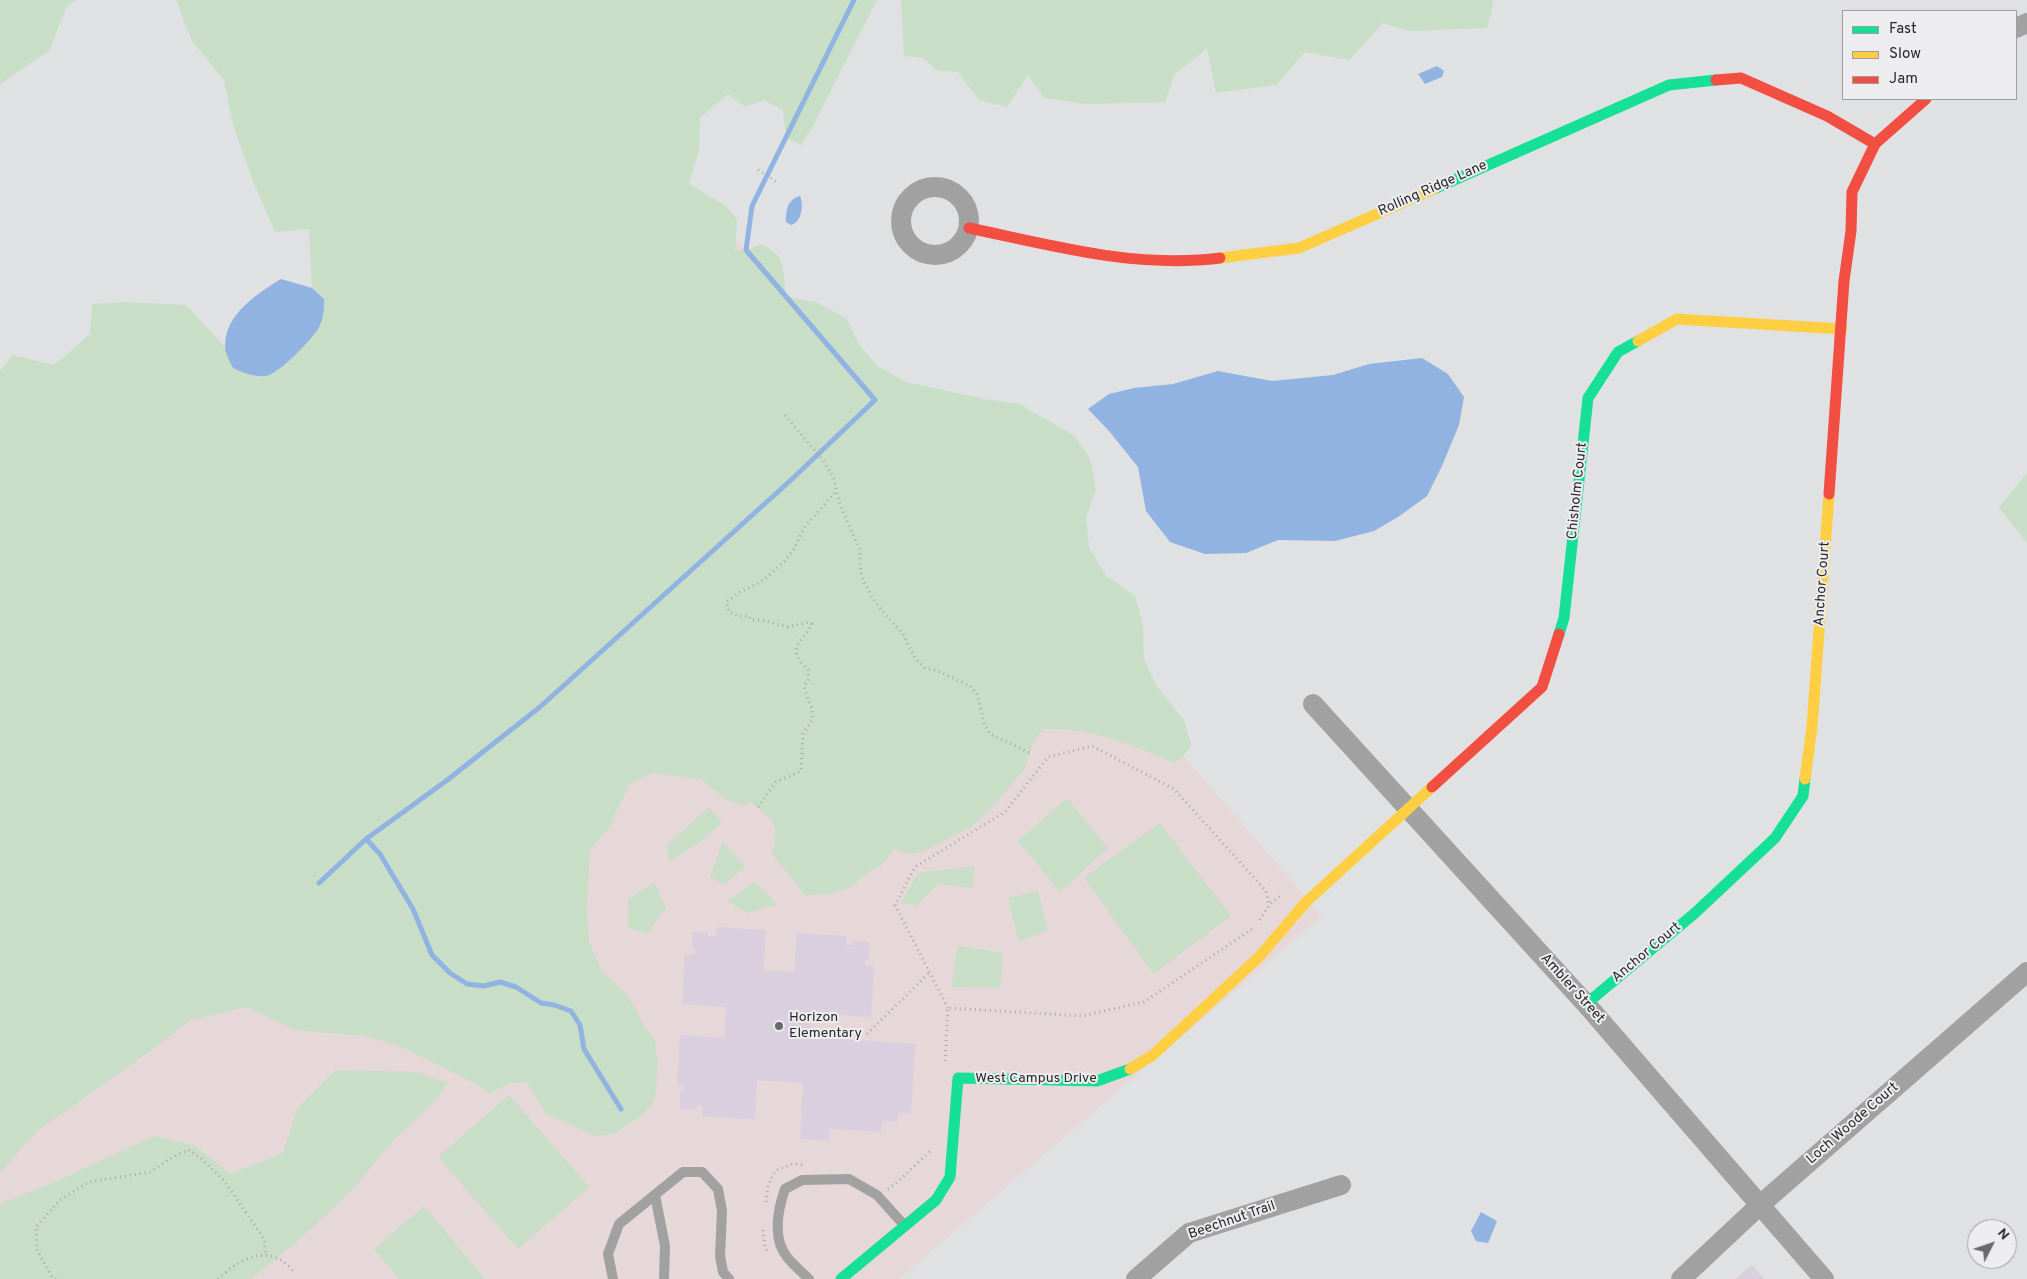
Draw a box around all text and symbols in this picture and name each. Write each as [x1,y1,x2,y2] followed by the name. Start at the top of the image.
[1842,10,2017,100] legend
[1889,20,1917,39] text: Fast
[1889,45,1921,64] text: Slow
[1889,70,1918,89] text: Jam
[1376,157,1490,221] street label: Rolling Ridge Lane
[1565,442,1591,540] street label: Chisholm Court
[1812,541,1834,627] street label: Anchor Court
[1609,919,1685,987] street label: Anchor Court
[1536,951,1608,1027] street label: Ambler Street
[789,1010,862,1042] place label: Horizon Elementary
[773,1020,785,1032] marker: Horizon Elementary
[975,1071,1097,1087] street label: West Campus Drive
[1804,1080,1902,1168] street label: Loch Woode Court
[1186,1198,1278,1244] street label: Beechnut Trail
[1967,1219,2017,1269] north arrow
[1993,1225,2013,1244] text: N

